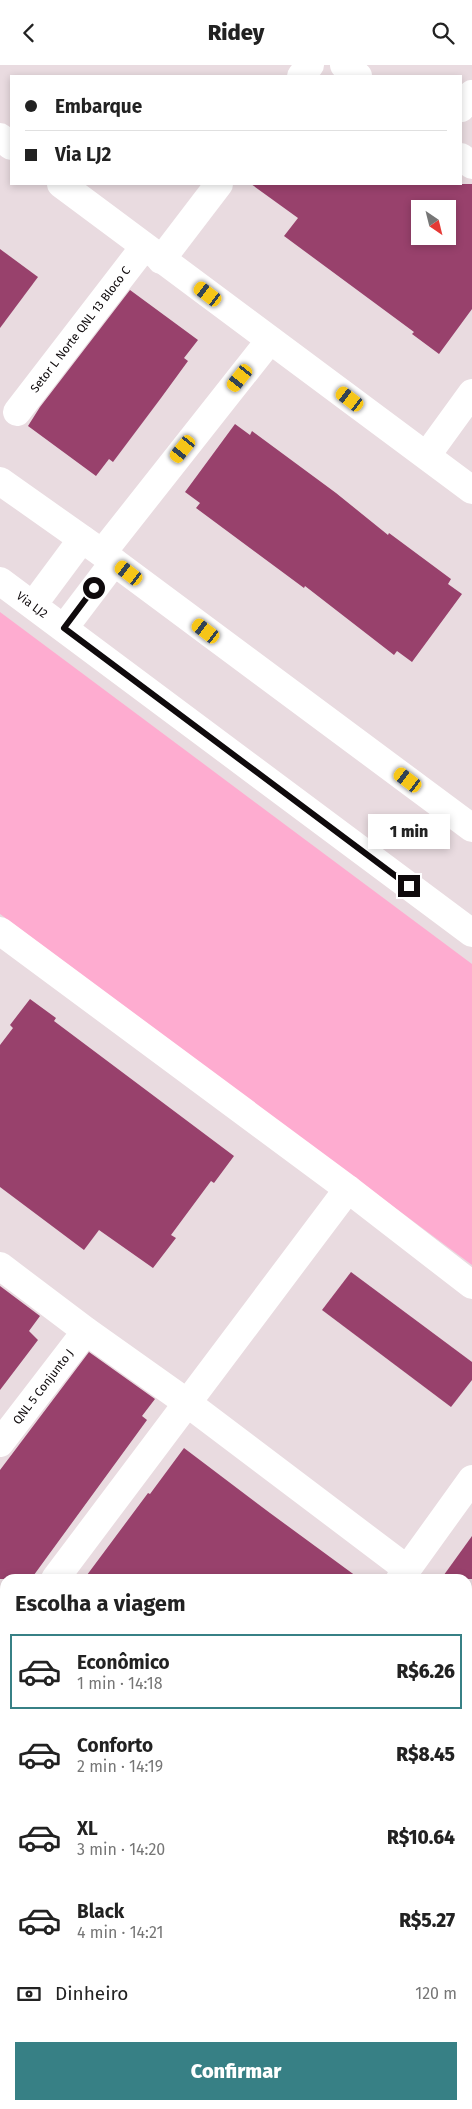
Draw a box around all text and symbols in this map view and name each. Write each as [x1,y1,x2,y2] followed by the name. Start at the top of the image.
[15,19,43,47] icon: back
[208,19,264,46] text: Ridey
[429,19,457,47] icon: search
[55,95,142,118] text: Embarque
[55,143,111,166] text: Via LJ2
[411,200,456,245] north arrow
[411,200,456,245] map controls
[28,264,134,395] street label: Setor L Norte QNL 13 Bloco C
[191,279,224,309] car
[224,362,255,394] car
[333,384,366,414] car
[167,433,198,465] car
[112,558,145,588] car
[83,577,105,599] route start
[14,589,50,621] street label: Via LJ2
[189,616,222,646] car
[391,765,424,795] car
[368,813,450,849] callout: 1 min
[390,822,428,841] text: 1 min
[398,875,420,897] route end
[10,1346,76,1427] street label: QNL 5 Conjunto J
[15,1590,186,1617] text: Escolha a viagem
[17,1649,62,1694] icon: car
[77,1651,170,1674] text: Econômico
[397,1660,455,1683] text: R$6.26
[77,1674,162,1693] text: 1 min · 14:18
[17,1732,62,1777] icon: car
[77,1734,153,1757] text: Conforto
[396,1743,455,1766] text: R$8.45
[77,1757,163,1776] text: 2 min · 14:19
[17,1815,62,1860] icon: car
[77,1817,98,1840] text: XL
[387,1826,455,1849] text: R$10.64
[77,1840,165,1859] text: 3 min · 14:20
[17,1898,62,1943] icon: car
[77,1900,124,1923] text: Black
[399,1909,455,1932] text: R$5.27
[77,1923,163,1942] text: 4 min · 14:21
[15,1980,43,2008] icon: cash
[55,1982,128,2005] text: Dinheiro
[415,1984,457,2003] text: 120 m
[15,2042,457,2100] button: Confirmar

